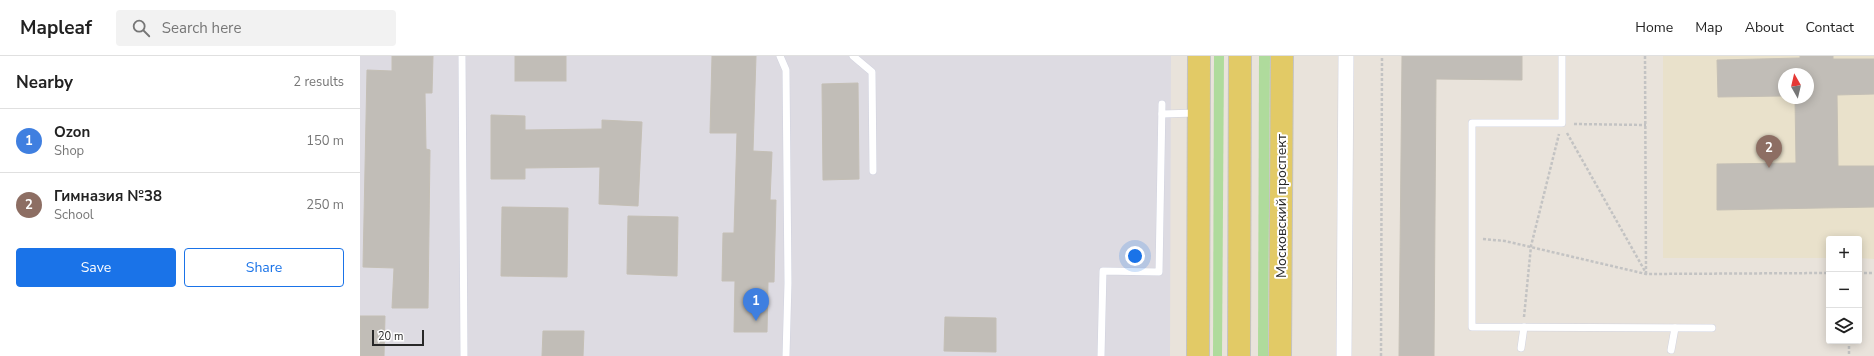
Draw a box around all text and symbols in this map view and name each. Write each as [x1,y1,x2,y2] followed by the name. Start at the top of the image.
[116,10,396,46] search box
[20,15,92,41] text: Mapleaf
[130,17,152,39] icon: search
[162,18,241,38] text: Search here
[1635,18,1673,37] text: Home
[1695,18,1723,37] text: Map
[1745,18,1784,37] text: About
[1806,18,1854,37] text: Contact
[1778,68,1814,104] north arrow
[16,71,73,94] text: Nearby
[293,73,344,91] text: 2 results
[54,122,90,142] text: Ozon
[25,132,33,150] text: 1
[306,132,344,150] text: 150 m
[1272,133,1291,278] street label: Московский проспект
[1756,135,1782,168] pin: 2
[54,142,84,160] text: Shop
[54,186,162,206] text: Гимназия №38
[25,196,33,214] text: 2
[306,196,344,214] text: 250 m
[54,206,94,224] text: School
[1826,236,1862,344] map controls
[1826,236,1862,272] button: +
[1125,246,1145,266] your location
[16,248,176,287] button: Save
[184,248,344,287] button: Share
[1826,272,1862,308] button: −
[743,288,769,321] pin: 1
[1826,308,1862,344] button: layers
[372,328,424,347] scale bar
[378,329,403,344] text: 20 m

